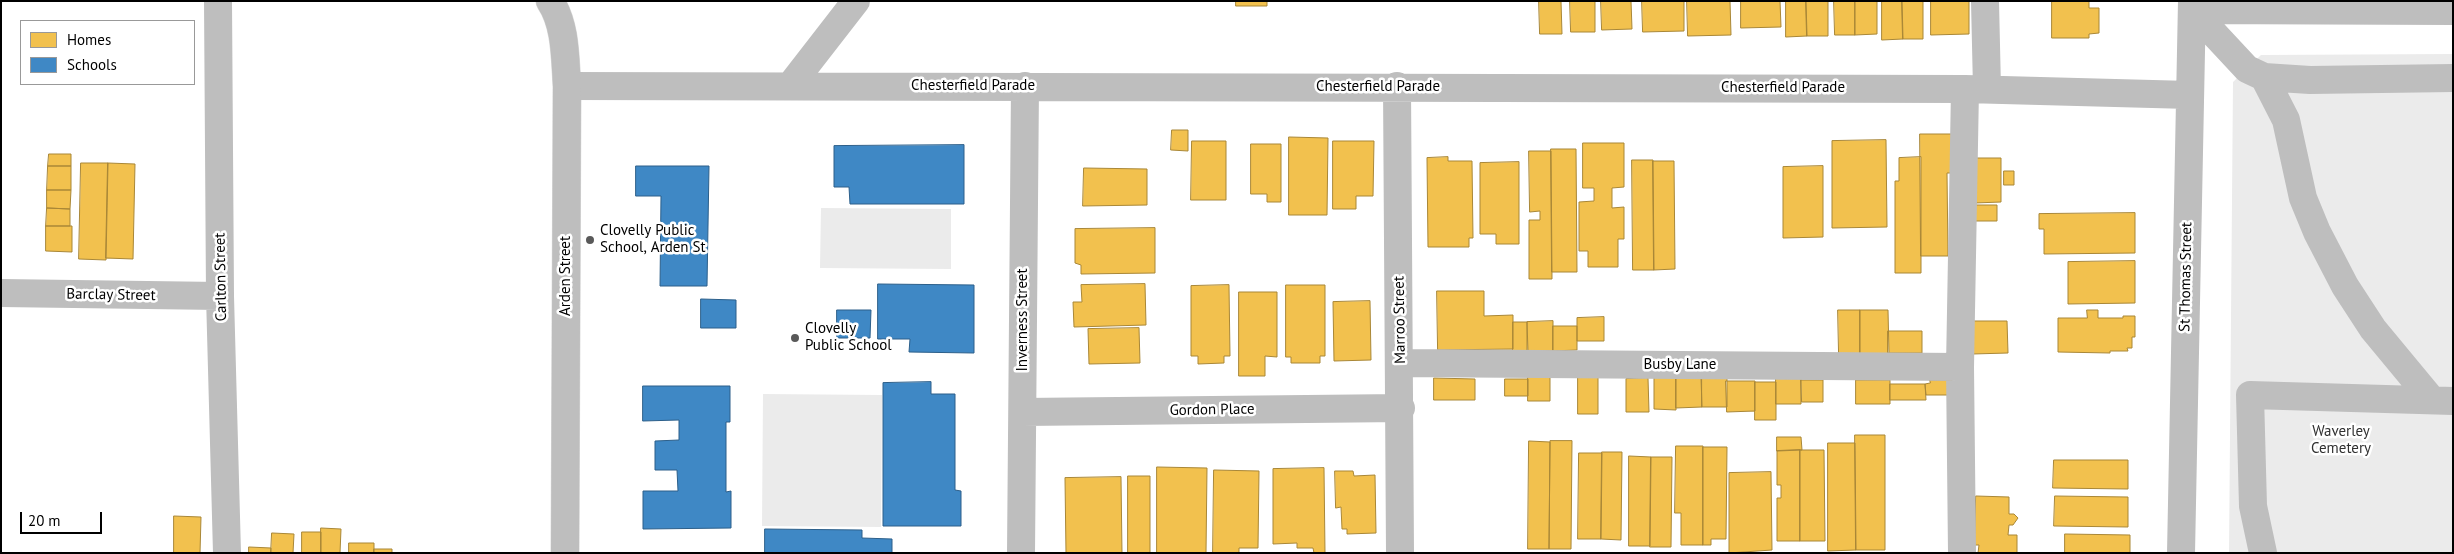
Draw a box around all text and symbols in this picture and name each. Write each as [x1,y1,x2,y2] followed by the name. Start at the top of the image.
[20,20,195,85] legend
[67,30,111,49] text: Homes
[67,55,117,74] text: Schools
[911,77,1035,95] street label: Chesterfield Parade
[1316,78,1440,96] street label: Chesterfield Parade
[1721,79,1845,97] street label: Chesterfield Parade
[600,222,706,257] place label: Clovelly Public School, Arden St
[2176,222,2196,332] street label: St Thomas Street
[211,232,231,322] street label: Carlton Street
[584,234,596,246] marker: Clovelly Public School, Arden St
[557,236,575,316] street label: Arden Street
[1014,268,1032,372] street label: Inverness Street
[1390,276,1410,364] street label: Marroo Street
[66,285,156,305] street label: Barclay Street
[805,320,892,355] place label: Clovelly Public School
[789,332,801,344] marker: Clovelly Public School
[1644,356,1716,374] street label: Busby Lane
[1169,400,1255,420] street label: Gordon Place
[2311,423,2371,458] park label: Waverley Cemetery
[22,502,105,534] scale bar
[28,511,61,530] text: 20 m

